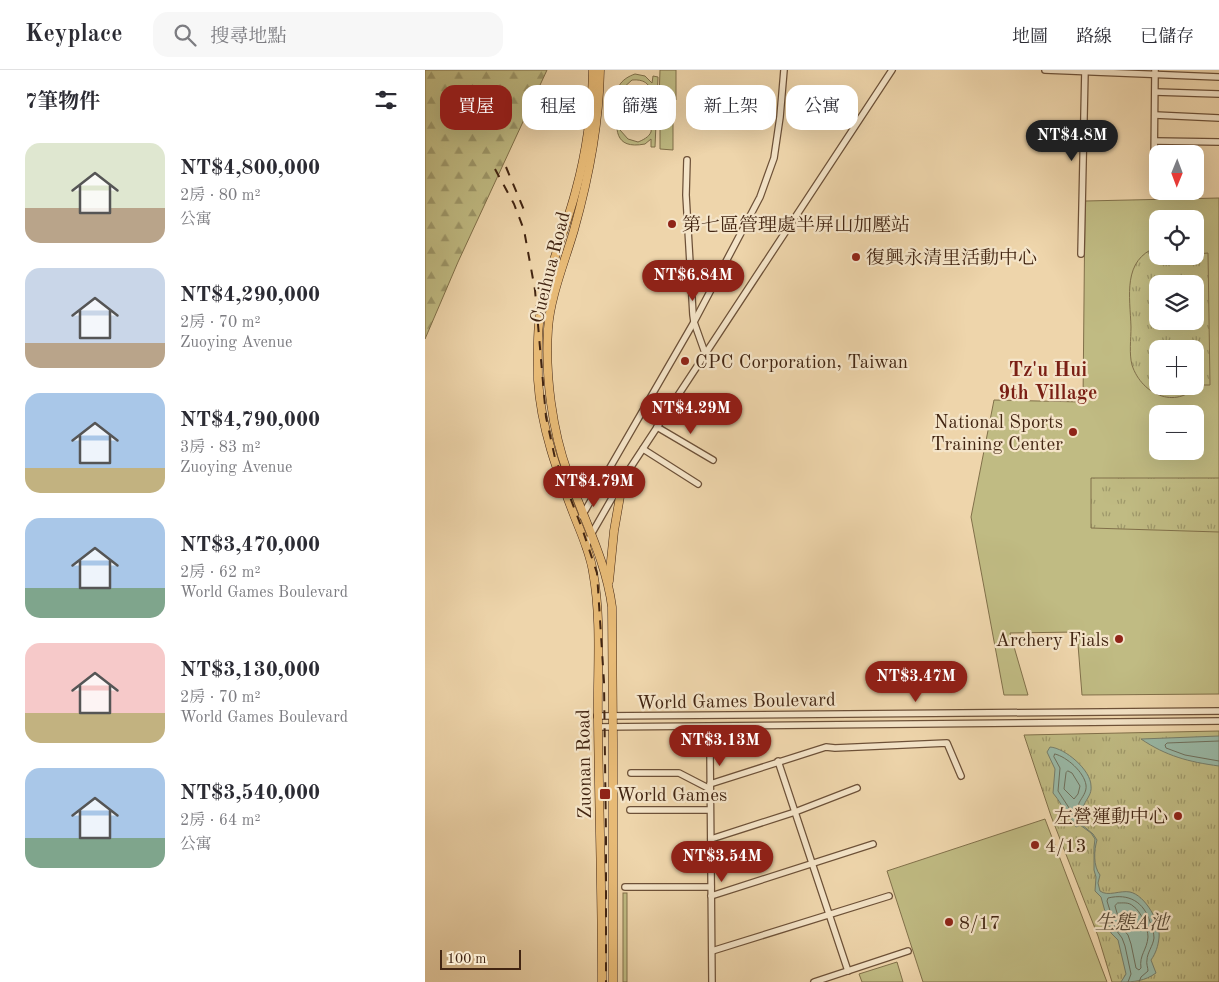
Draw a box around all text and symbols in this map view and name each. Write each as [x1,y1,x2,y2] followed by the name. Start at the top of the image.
[153,12,503,57] search box
[171,21,199,49] icon: search
[25,23,123,47] text: Keyplace
[211,28,287,47] text: 搜尋地點
[1012,28,1048,46] text: 地圖
[1076,28,1112,46] text: 路線
[1140,28,1194,46] text: 已儲存
[440,85,512,130] chip: 買屋
[522,85,594,130] chip: 租屋
[604,85,676,130] chip: 篩選
[686,85,776,130] chip: 新上架
[786,85,858,130] chip: 公寓
[372,86,400,114] icon: filters
[25,92,100,113] text: 7筆物件
[1026,119,1118,162] pin: NT$4.8M
[1037,128,1107,144] text: NT$4.8M
[1149,145,1204,200] north arrow
[1149,145,1204,460] map controls
[180,158,320,179] text: NT$4,800,000
[65,163,125,223] icon: home
[180,188,261,204] text: 2房 · 80 m²
[528,210,574,325] street label: Cueihua Road
[1149,210,1204,265] button: locate
[180,212,212,228] text: 公寓
[682,214,910,236] place label: 第七區管理處半屏山加壓站
[666,218,678,230] marker: 第七區管理處半屏山加壓站
[866,247,1037,269] place label: 復興永清里活動中心
[850,251,862,263] marker: 復興永清里活動中心
[641,260,745,302] pin: NT$6.84M
[653,268,733,284] text: NT$6.84M
[1149,275,1204,330] button: layers
[180,285,320,306] text: NT$4,290,000
[65,288,125,348] icon: home
[180,315,261,331] text: 2房 · 70 m²
[180,335,292,351] text: Zuoying Avenue
[1149,340,1204,395] button: +
[695,354,908,373] place label: CPC Corporation, Taiwan
[679,355,691,367] marker: CPC Corporation, Taiwan
[999,361,1097,404] district label: Tz'u Hui 9th Village
[639,392,743,435] pin: NT$4.29M
[651,401,731,417] text: NT$4.29M
[1149,405,1204,460] button: −
[180,410,320,431] text: NT$4,790,000
[65,413,125,473] icon: home
[931,414,1063,455] place label: National Sports Training Center
[1067,426,1079,438] marker: National Sports Training Center
[180,440,261,456] text: 3房 · 83 m²
[180,460,292,476] text: Zuoying Avenue
[542,466,646,508] pin: NT$4.79M
[554,474,634,490] text: NT$4.79M
[180,535,320,556] text: NT$3,470,000
[65,538,125,598] icon: home
[180,565,261,581] text: 2房 · 62 m²
[180,585,348,601] text: World Games Boulevard
[995,632,1109,651] place label: Archery Fials
[1113,633,1125,645] marker: Archery Fials
[180,660,320,681] text: NT$3,130,000
[864,660,968,703] pin: NT$3.47M
[65,663,125,723] icon: home
[876,669,956,685] text: NT$3.47M
[180,690,261,706] text: 2房 · 70 m²
[636,691,836,714] street label: World Games Boulevard
[575,709,596,819] street label: Zuonan Road
[180,710,348,726] text: World Games Boulevard
[668,724,772,767] pin: NT$3.13M
[680,733,760,749] text: NT$3.13M
[180,783,320,804] text: NT$3,540,000
[598,787,612,801] marker: World Games
[616,787,727,806] place label: World Games
[65,788,125,848] icon: home
[1054,807,1168,828] place label: 左營運動中心
[1172,810,1184,822] marker: 左營運動中心
[180,813,261,829] text: 2房 · 64 m²
[180,837,212,853] text: 公寓
[1045,838,1087,857] place label: 4/13
[1029,839,1041,851] marker: 4/13
[670,840,774,883] pin: NT$3.54M
[682,849,762,865] text: NT$3.54M
[1095,912,1171,934] water label: 生態A池
[959,915,1001,934] place label: 8/17
[943,916,955,928] marker: 8/17
[440,947,521,970] scale bar
[447,952,486,966] text: 100 m

